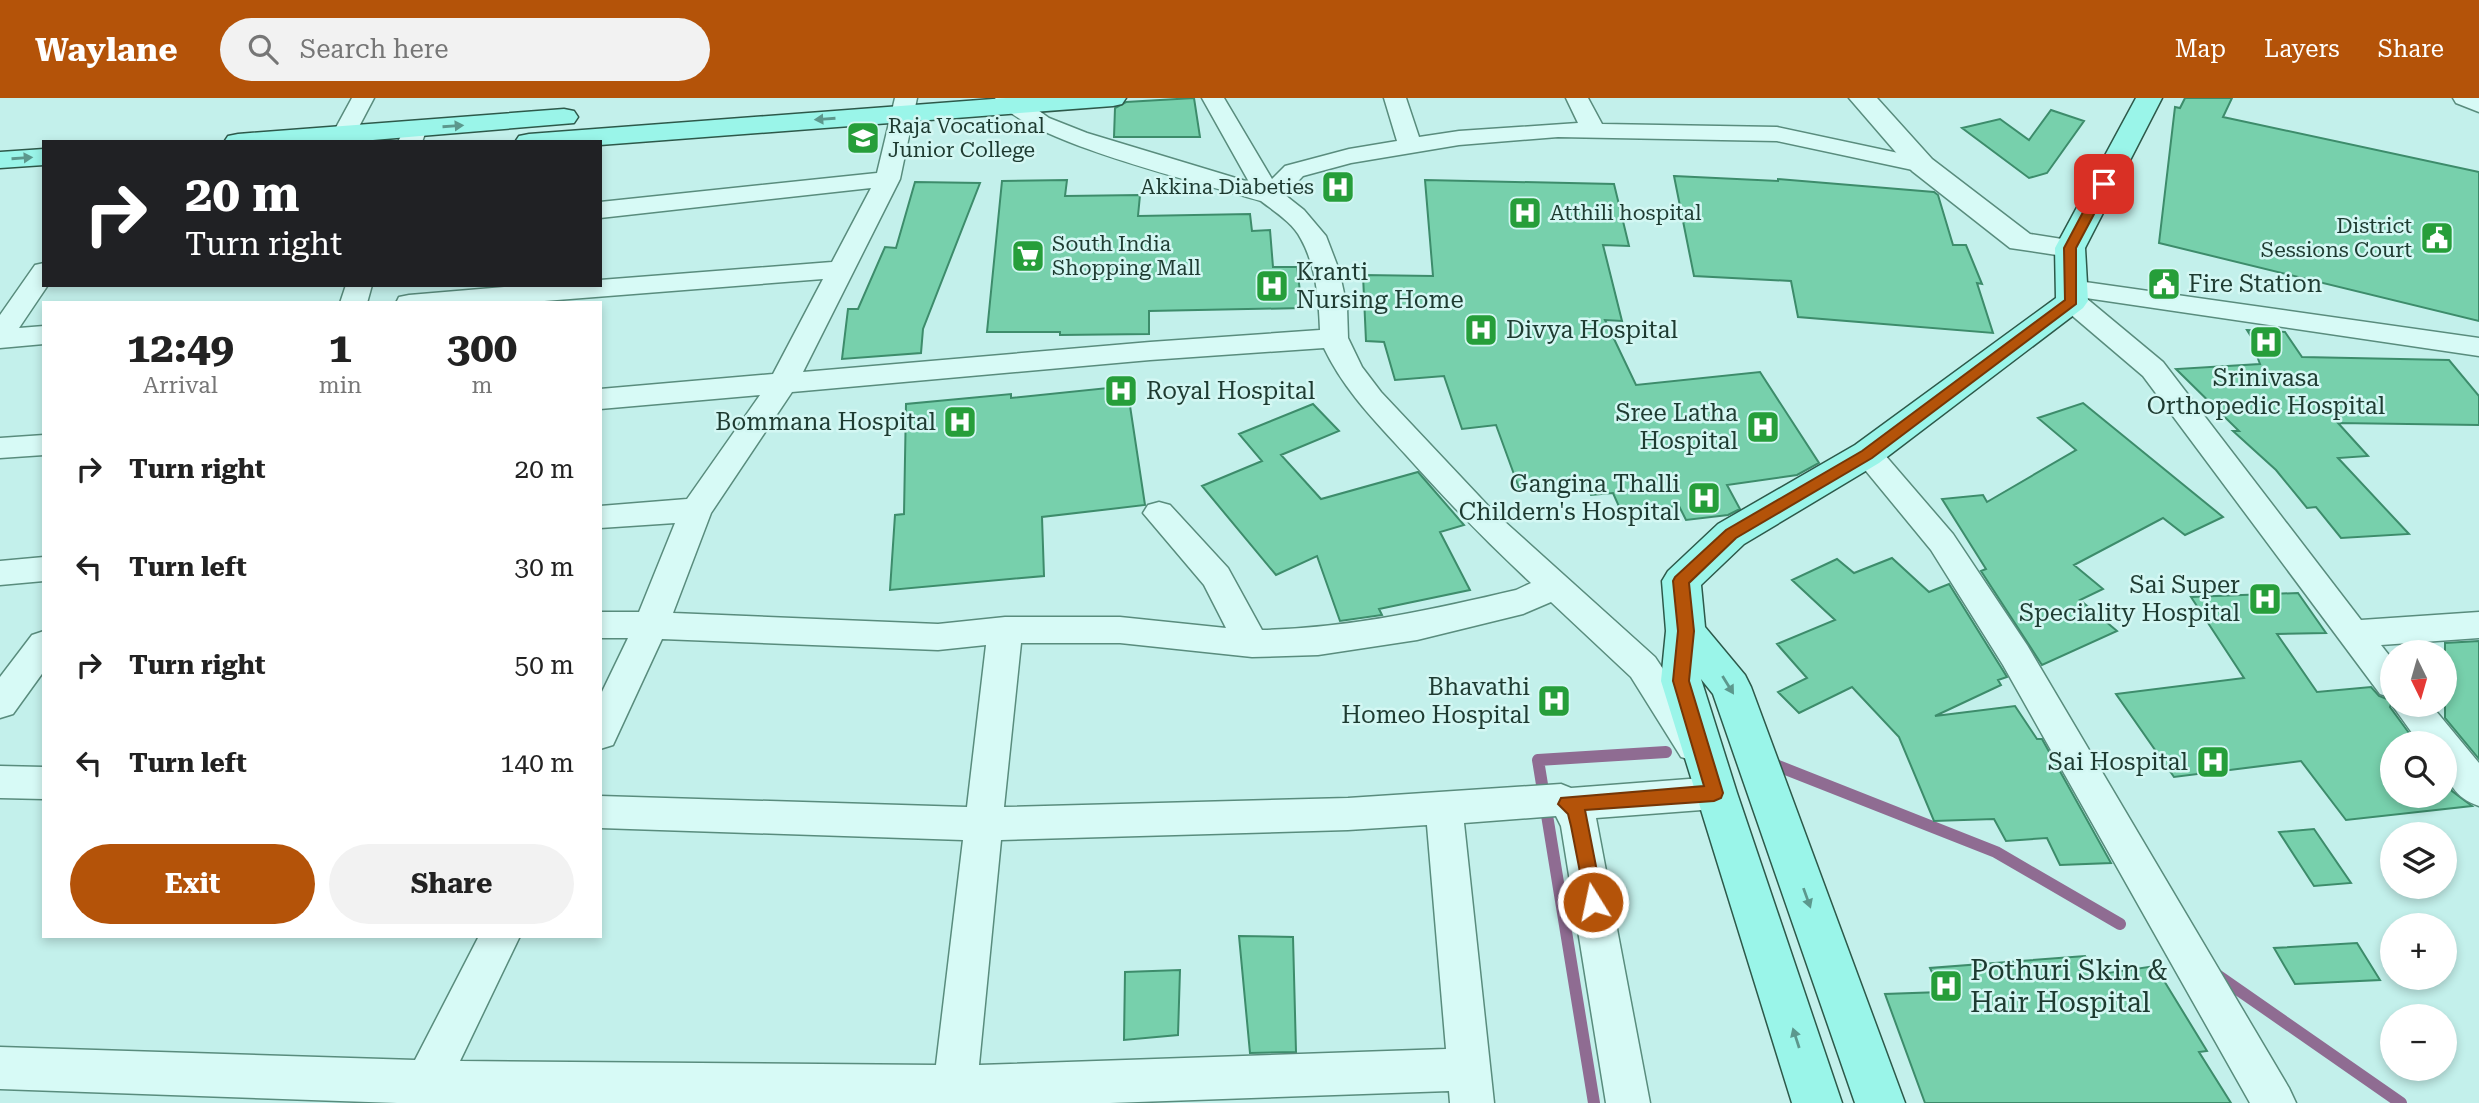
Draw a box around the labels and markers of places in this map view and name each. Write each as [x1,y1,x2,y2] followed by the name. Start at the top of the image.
[888,114,1045,162] place label: Raja Vocational Junior College
[844,119,882,157] school or university icon: Raja Vocational Junior College
[2074,154,2134,214] pin
[1319,168,1357,206] hospital icon: Akkina Diabeties
[1141,175,1314,199] place label: Akkina Diabeties
[1506,194,1544,232] hospital icon: Atthili hospital
[1550,201,1702,225] place label: Atthili hospital
[2261,214,2412,262] place label: District Sessions Court
[2418,219,2456,257] public building icon: District Sessions Court
[1052,232,1201,280] place label: South India Shopping Mall
[1009,237,1047,275] supermarket icon: South India Shopping Mall
[1296,258,1464,314] place label: Kranti Nursing Home
[2145,265,2183,303] public building icon: Fire Station
[1253,267,1291,305] hospital icon: Kranti Nursing Home
[2188,270,2322,298] place label: Fire Station
[1462,311,1500,349] hospital icon: Divya Hospital
[1506,316,1678,344] place label: Divya Hospital
[2247,323,2285,361] hospital icon: Srinivasa Orthopedic Hospital
[2147,364,2385,420] place label: Srinivasa Orthopedic Hospital
[1102,372,1140,410] hospital icon: Royal Hospital
[1146,377,1315,405] place label: Royal Hospital
[1616,399,1738,455] place label: Sree Latha Hospital
[941,403,979,441] hospital icon: Bommana Hospital
[715,408,936,436] place label: Bommana Hospital
[1744,408,1782,446] hospital icon: Sree Latha Hospital
[1459,470,1680,526] place label: Gangina Thalli Childern's Hospital
[1685,479,1723,517] hospital icon: Gangina Thalli Childern's Hospital
[2019,571,2240,627] place label: Sai Super Speciality Hospital
[2246,580,2284,618] hospital icon: Sai Super Speciality Hospital
[1341,673,1530,729] place label: Bhavathi Homeo Hospital
[1535,682,1573,720] hospital icon: Bhavathi Homeo Hospital
[2194,743,2232,781] hospital icon: Sai Hospital
[2048,748,2188,776] place label: Sai Hospital
[1970,954,2168,1019] place label: Pothuri Skin & Hair Hospital
[1927,967,1965,1005] hospital icon: Pothuri Skin & Hair Hospital

